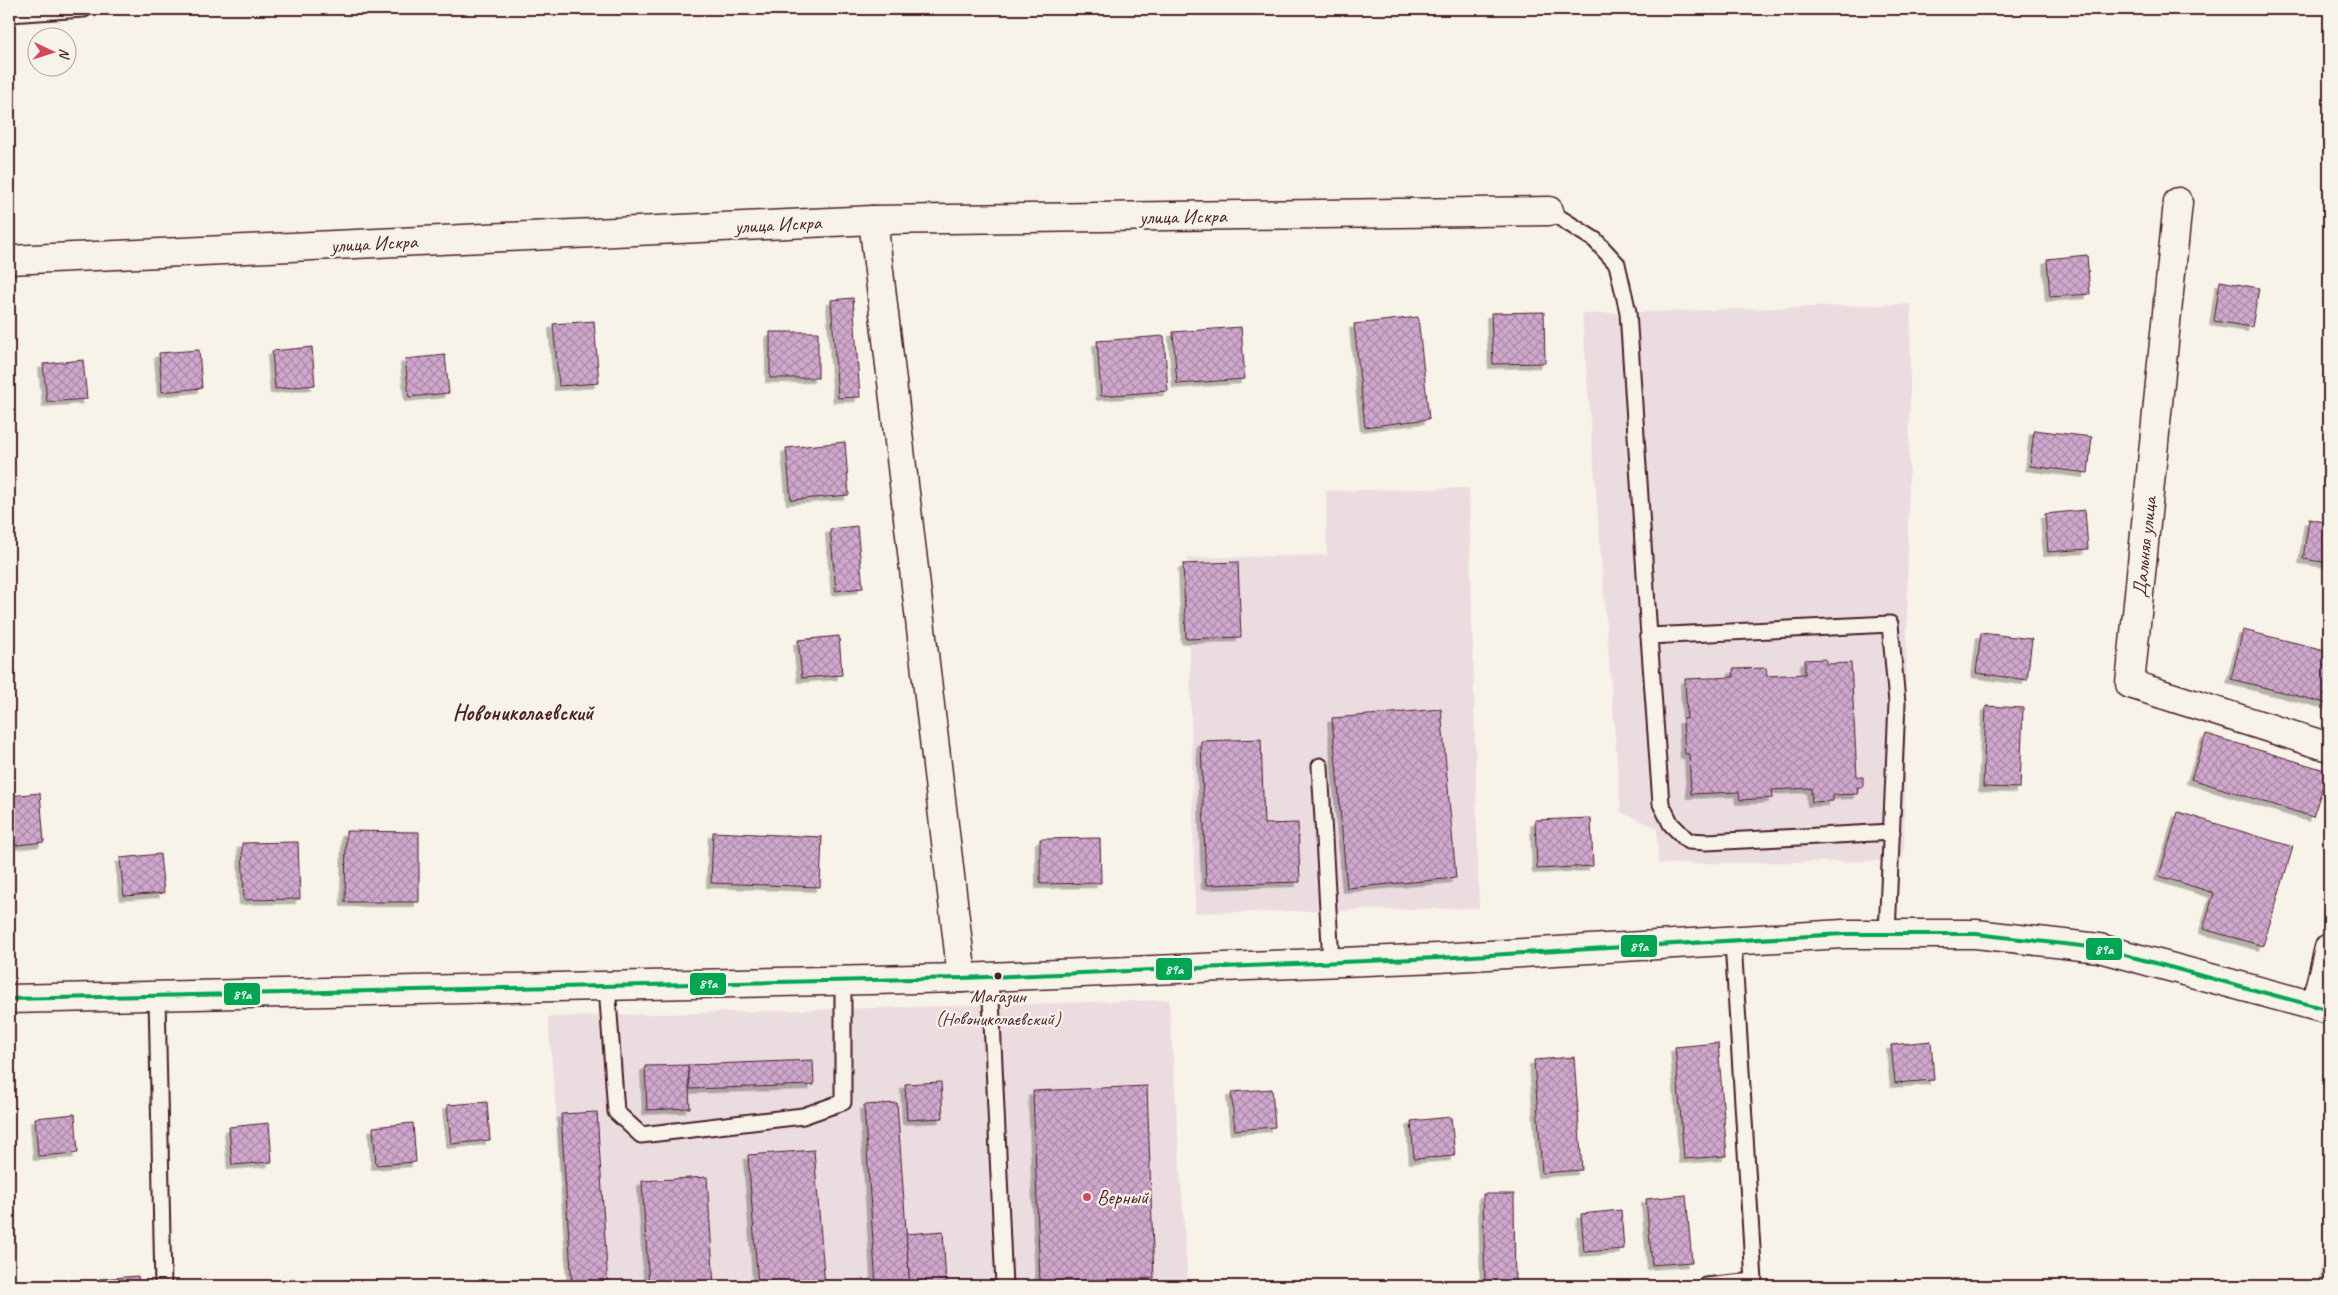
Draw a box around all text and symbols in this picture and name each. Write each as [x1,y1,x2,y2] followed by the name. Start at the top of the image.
[28,28,78,78] north arrow
[56,48,73,60] text: N
[1138,203,1228,230] street label: улица Искра
[733,210,823,239] street label: улица Искра
[329,229,419,258] street label: улица Искра
[2127,494,2162,599] street label: Дальняя улица
[453,699,595,727] district label: Новониколаевский
[1620,934,1658,958] line badge: 89a
[2085,937,2123,961] line badge: 89a
[1630,938,1650,955] text: 89a
[2095,941,2115,958] text: 89a
[1155,957,1193,981] line badge: 89a
[1165,961,1185,978] text: 89a
[993,971,1003,981] marker: Магазин (Новониколаевский)
[689,972,727,996] line badge: 89a
[699,975,719,992] text: 89a
[223,982,261,1006] line badge: 89a
[935,984,1062,1031] place label: Магазин (Новониколаевский)
[233,986,253,1003] text: 89a
[1097,1185,1150,1210] place label: Верный
[1081,1191,1093,1203] marker: Верный

